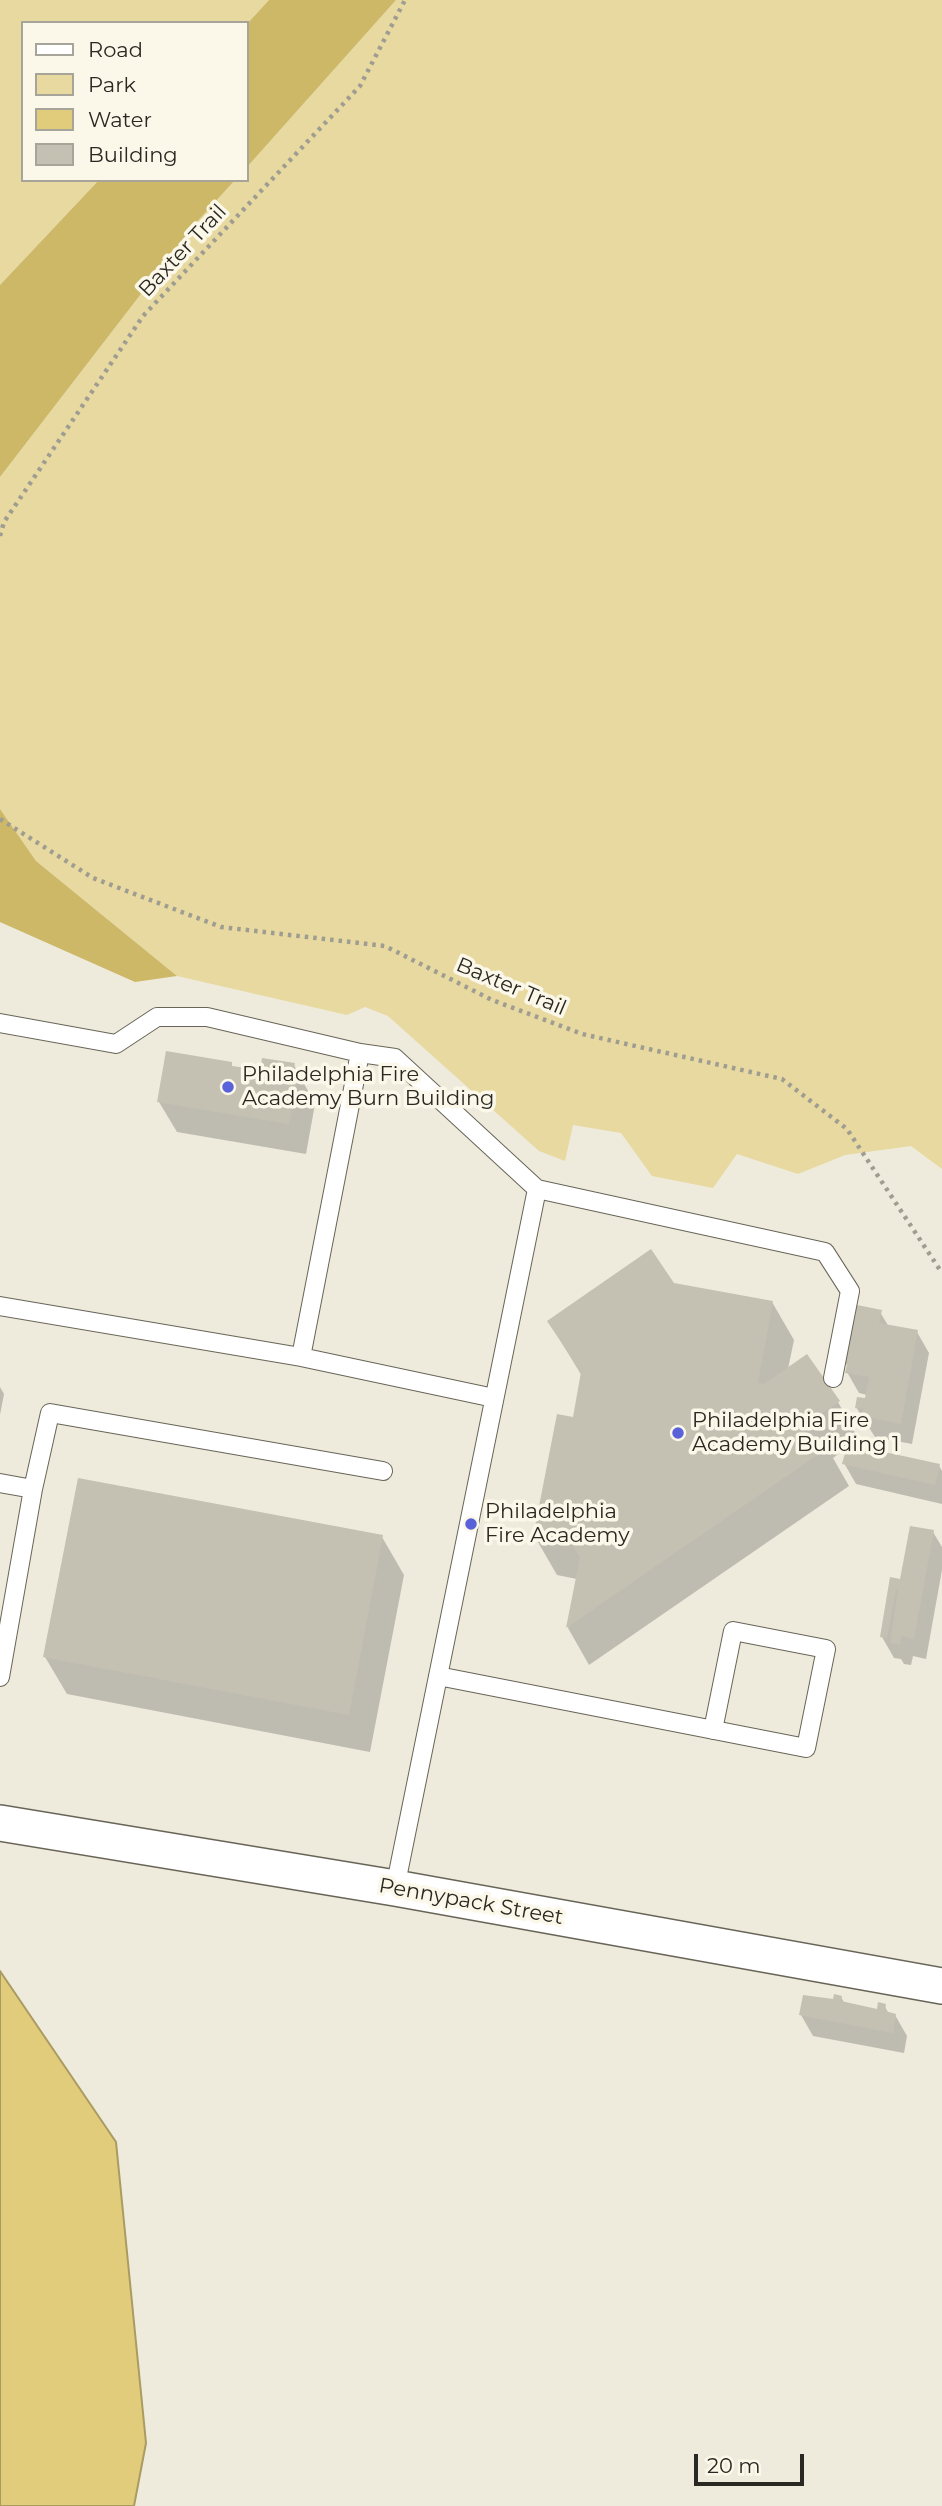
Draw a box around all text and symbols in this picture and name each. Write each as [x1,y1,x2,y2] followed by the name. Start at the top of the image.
[21,21,248,182] legend
[88,37,143,62] text: Road
[88,72,136,97] text: Park
[88,107,152,132] text: Water
[88,142,178,167] text: Building
[134,200,232,302] street label: Baxter Trail
[452,953,570,1021] street label: Baxter Trail
[242,1062,494,1112] place label: Philadelphia Fire Academy Burn Building
[220,1079,236,1095] marker: Philadelphia Fire Academy Burn Building
[692,1408,900,1458] place label: Philadelphia Fire Academy Building 1
[670,1425,686,1441] marker: Philadelphia Fire Academy Building 1
[485,1499,630,1549] place label: Philadelphia Fire Academy
[463,1516,479,1532] marker: Philadelphia Fire Academy
[377,1873,565,1931] street label: Pennypack Street
[697,2440,807,2484] scale bar
[707,2453,761,2478] text: 20 m

